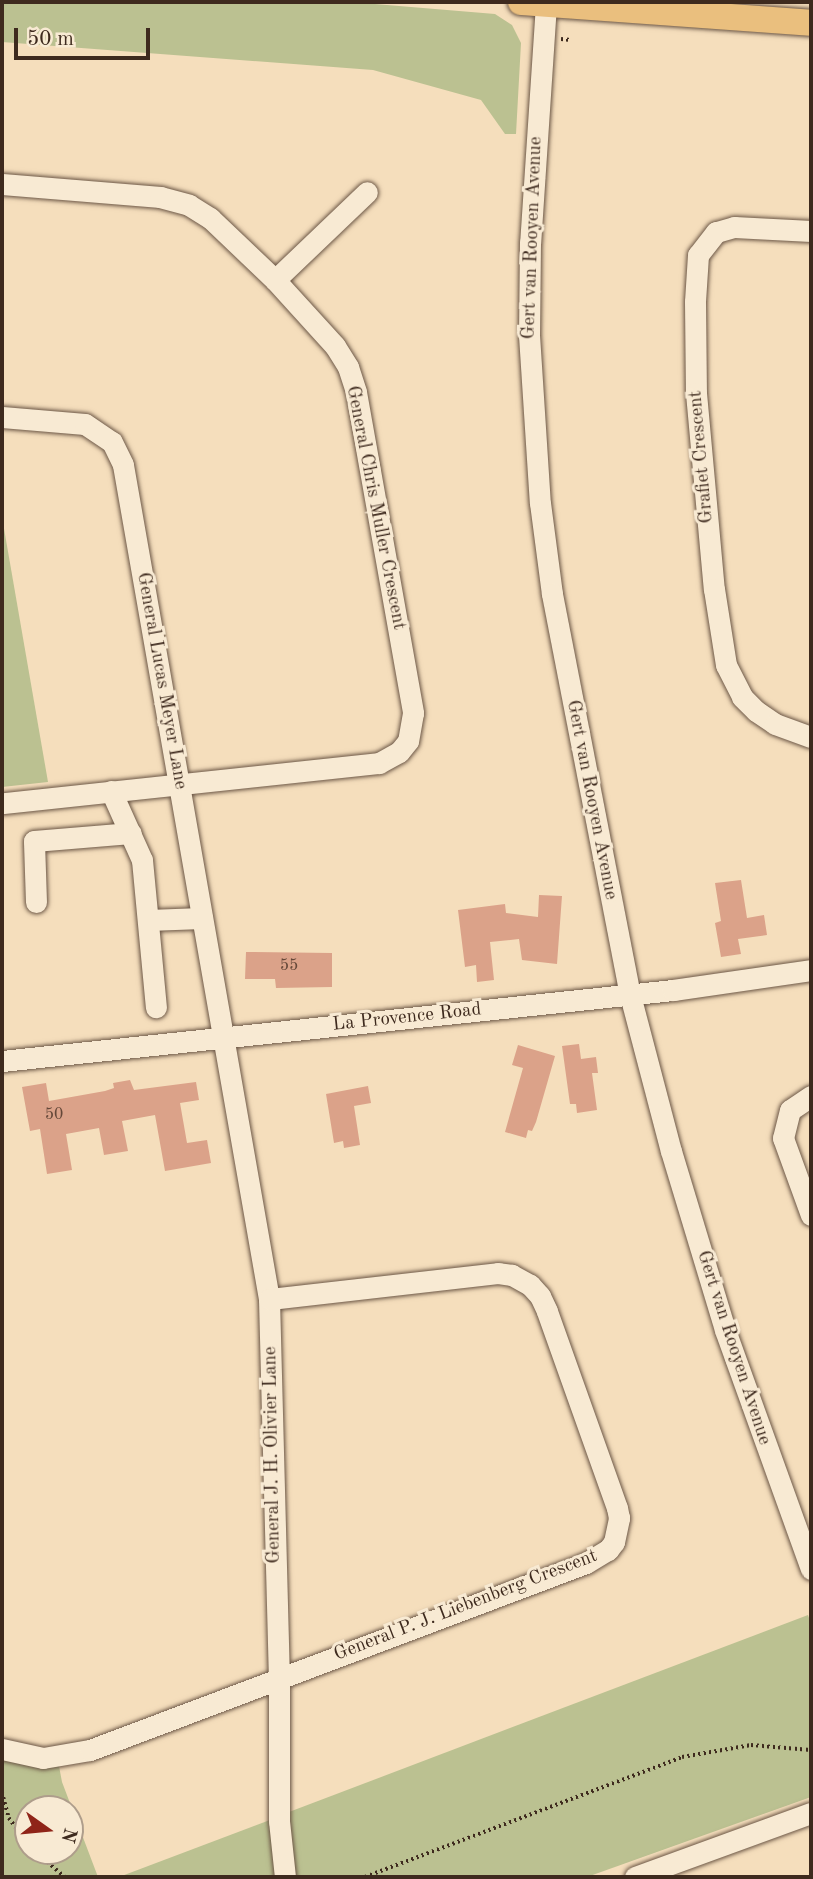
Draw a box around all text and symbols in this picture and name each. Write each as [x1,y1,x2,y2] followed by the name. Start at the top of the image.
[18,14,154,58] scale bar
[27,29,74,50] text: 50 m
[518,136,548,340] street label: Gert van Rooyen Avenue
[340,384,410,632] street label: General Chris Muller Crescent
[685,390,719,524] street label: Grafiet Crescent
[131,571,191,791] street label: General Lucas Meyer Lane
[560,698,622,902] street label: Gert van Rooyen Avenue
[280,956,298,976] house number: 55
[331,999,483,1037] street label: La Provence Road
[45,1105,63,1125] house number: 50
[691,1248,775,1448] street label: Gert van Rooyen Avenue
[260,1346,286,1564] street label: General J. H. Olivier Lane
[331,1545,601,1667] street label: General P. J. Liebenberg Crescent
[14,1795,84,1865] north arrow
[57,1826,79,1845] text: N

